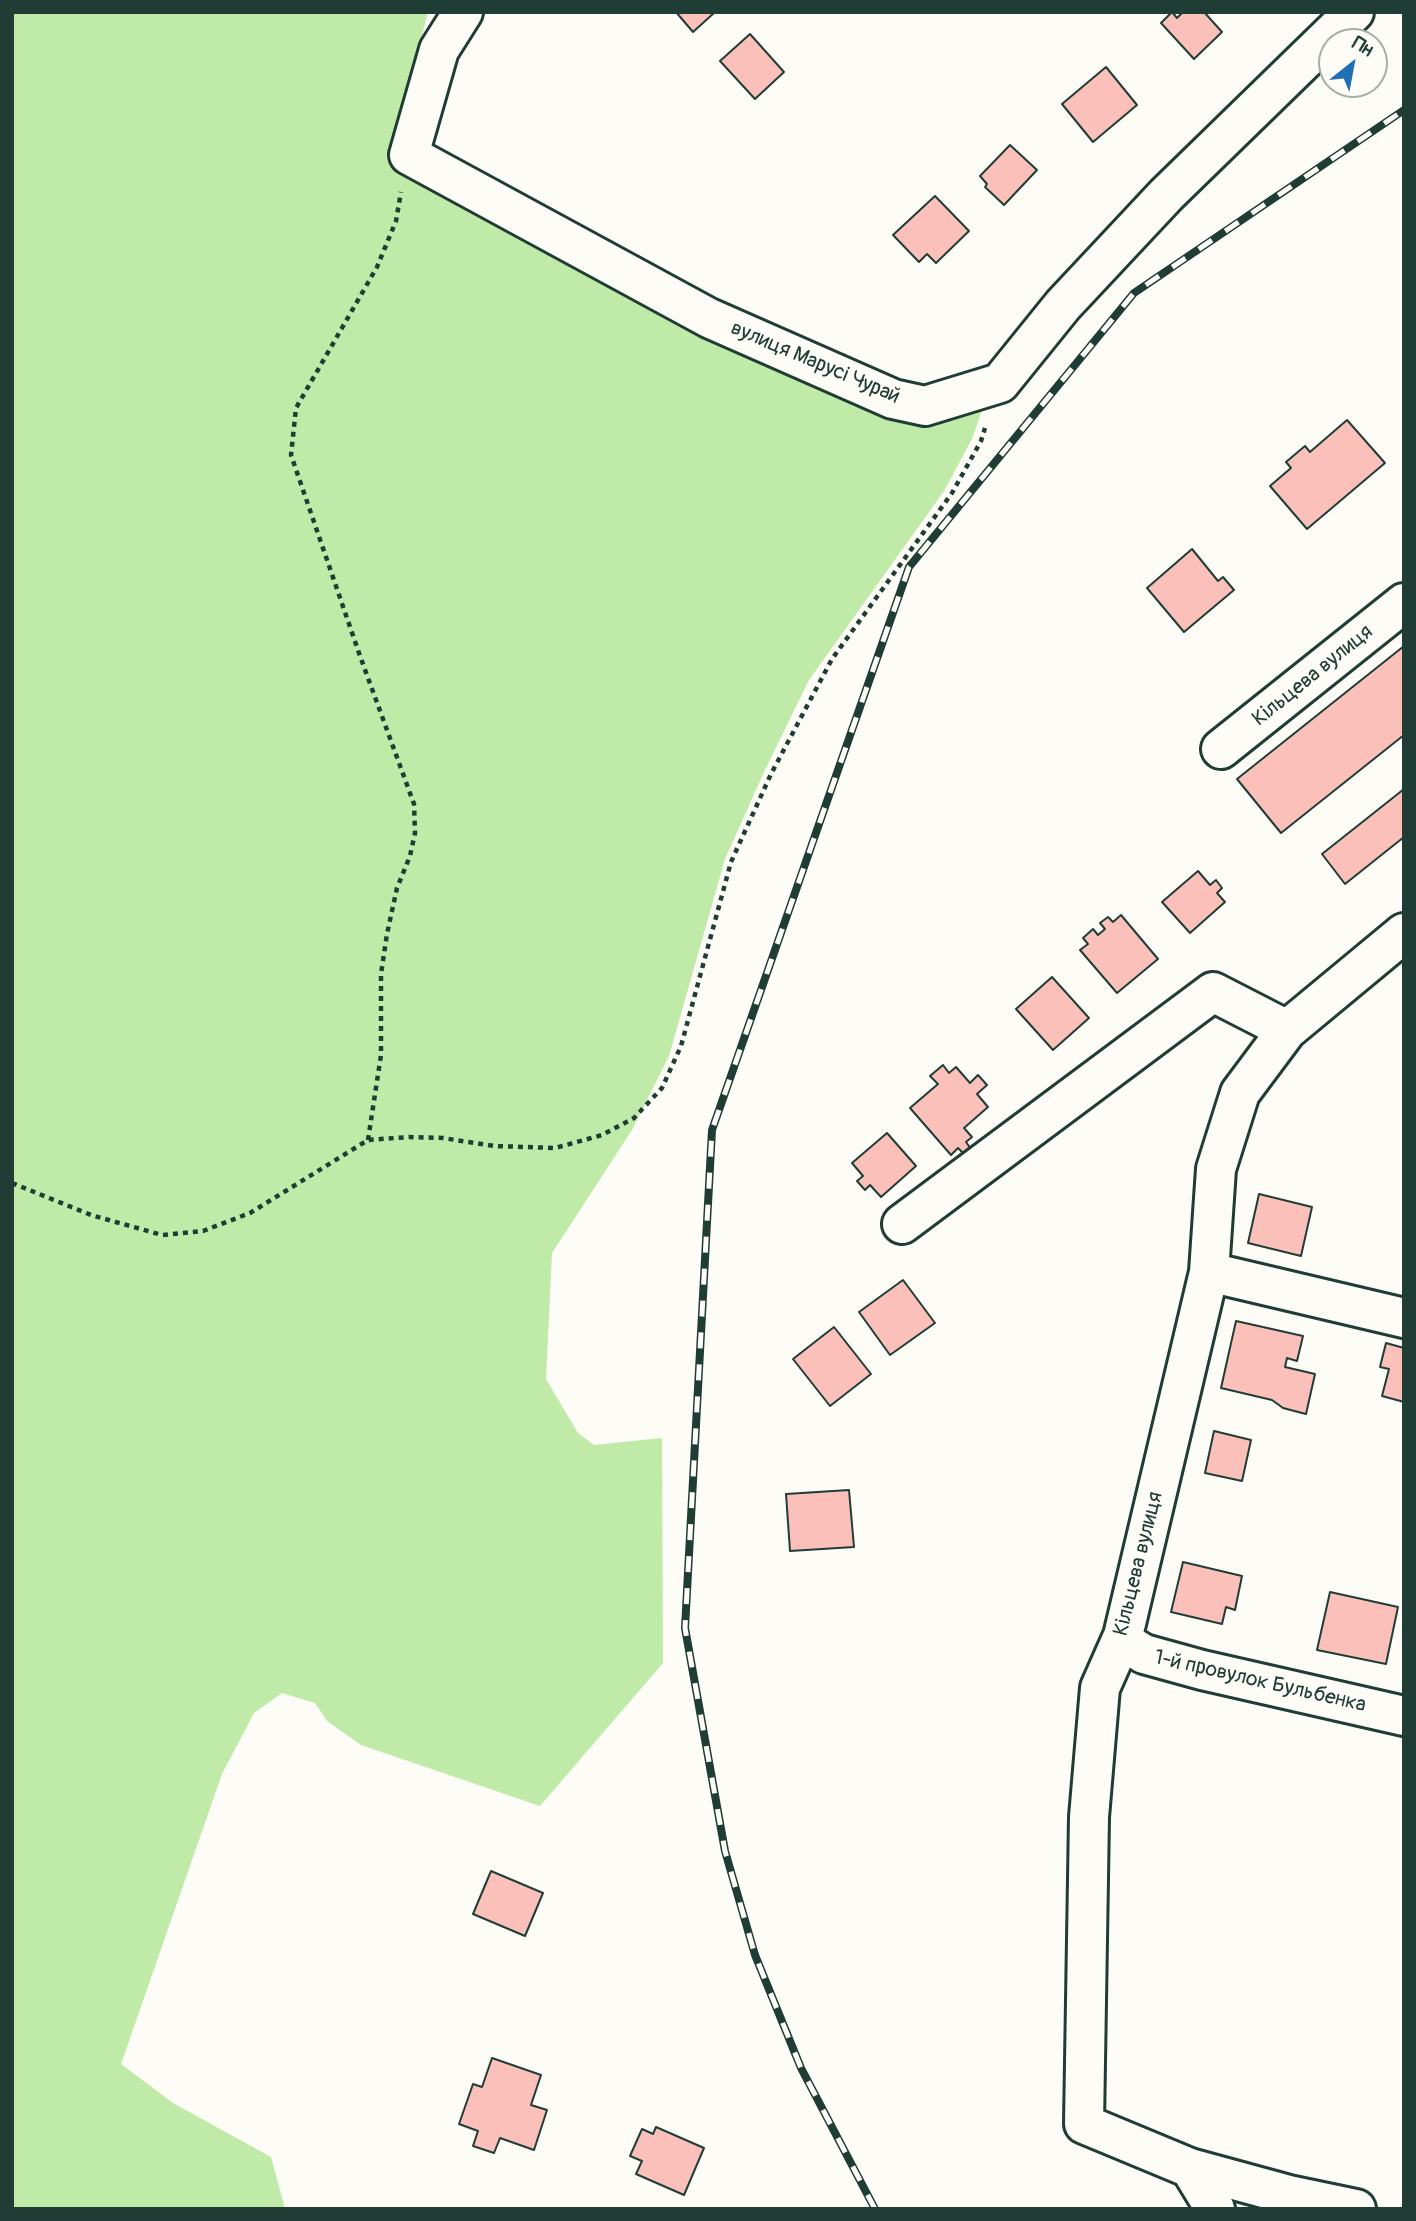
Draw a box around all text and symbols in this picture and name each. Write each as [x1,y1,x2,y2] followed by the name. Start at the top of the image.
[1318,28,1388,98] north arrow
[1348,31,1378,62] text: Пн
[727,316,903,410] street label: вулиця Марусі Чурай
[1248,620,1378,732] street label: Кільцева вулиця
[1109,1489,1169,1639] street label: Кільцева вулиця
[1152,1645,1368,1719] street label: 1-й провулок Бульбенка

